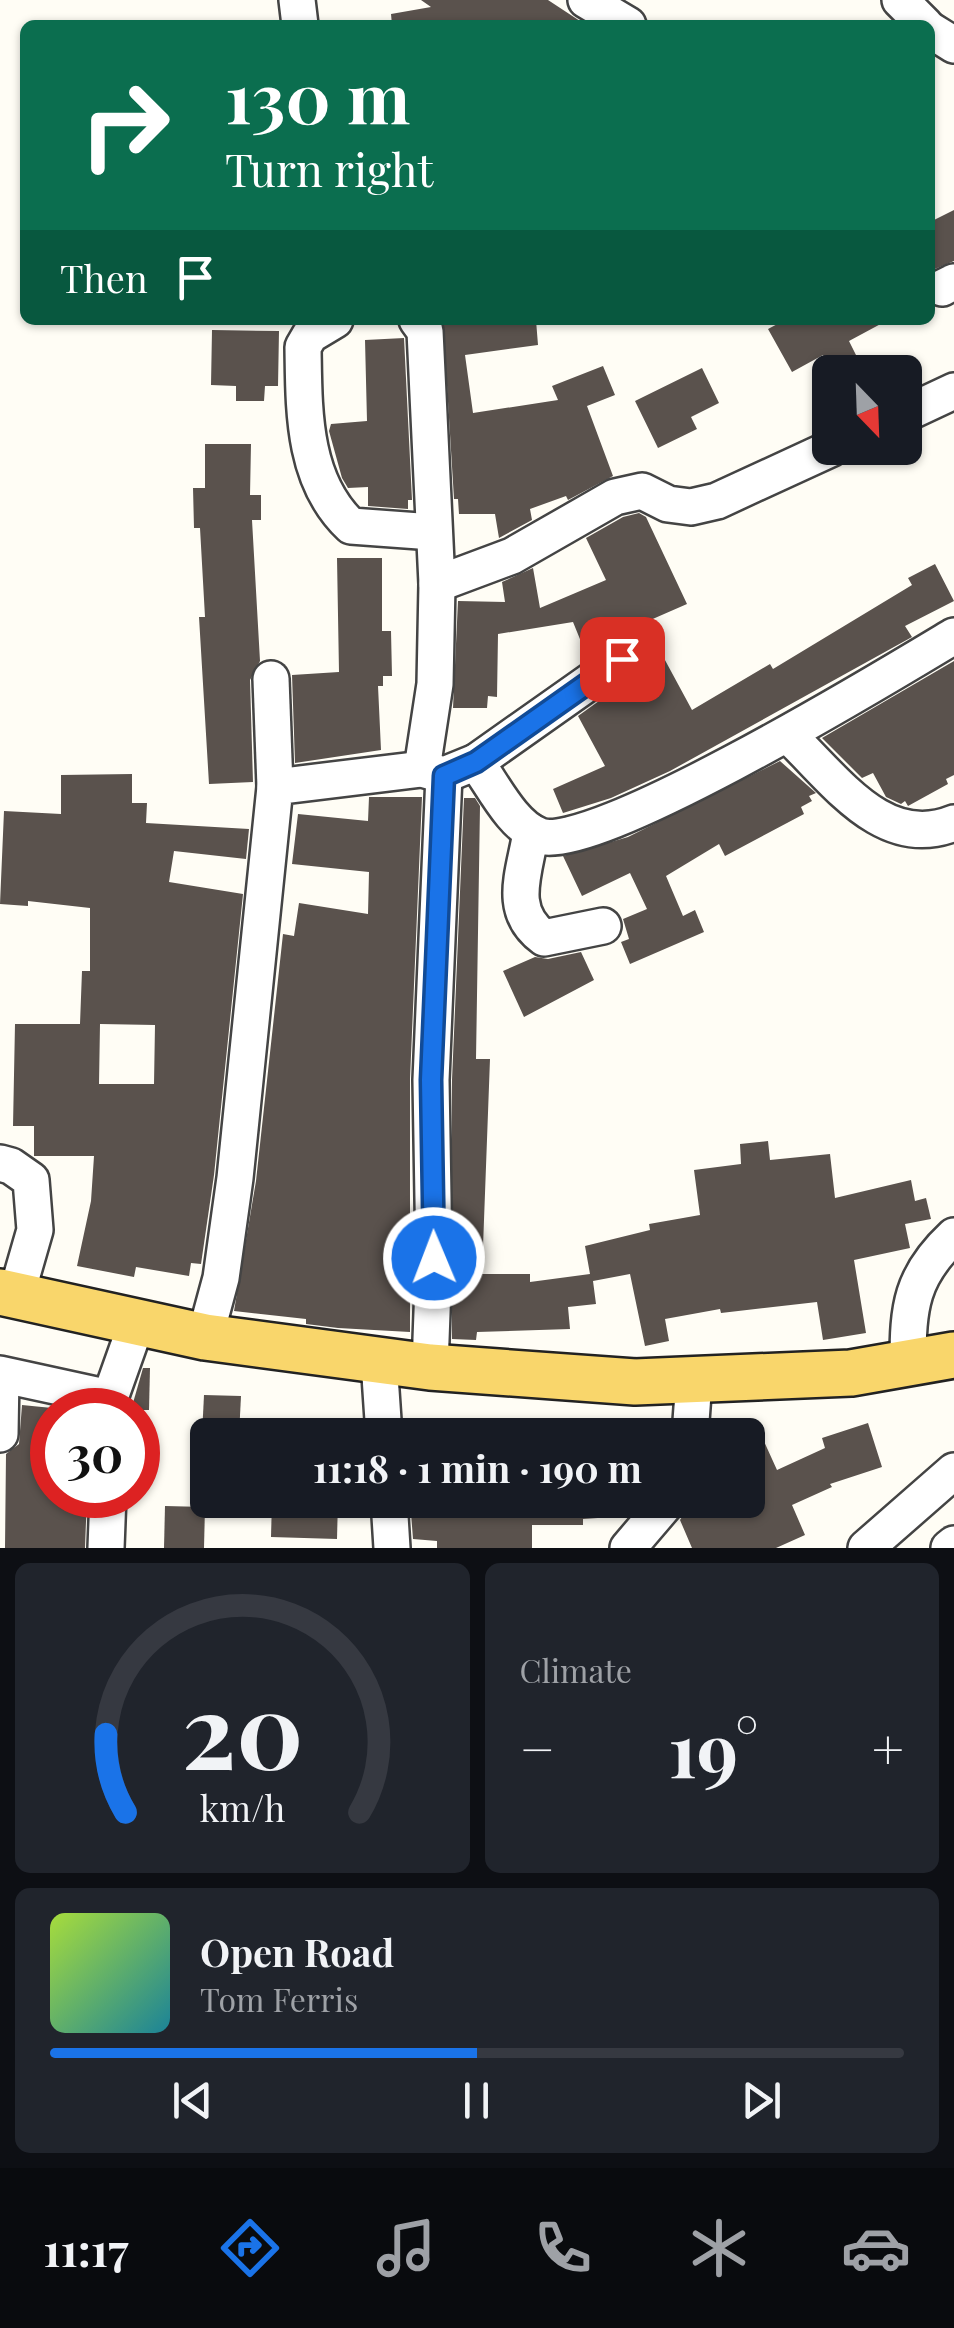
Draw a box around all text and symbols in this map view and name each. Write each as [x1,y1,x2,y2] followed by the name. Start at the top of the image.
[225,48,410,142] text: 130 m
[60,60,190,190] icon: right
[225,138,433,198] text: Turn right
[168,250,223,305] icon: arrive
[60,252,148,303] text: Then
[812,355,922,465] north arrow
[812,355,922,465] map controls
[580,617,665,702] pin
[595,632,650,687] icon: arrive
[382,1206,486,1310] position arrow
[30,1388,160,1518] speed limit sign: 30
[313,1442,642,1493] text: 11:18 · 1 min · 190 m
[520,1648,632,1691] text: Climate
[182,1657,303,1796] text: 20
[668,1697,759,1797] text: 19°
[520,1710,555,1784] text: −
[872,1710,904,1784] text: +
[199,1783,285,1831] text: km/h
[200,1926,394,1977] text: Open Road
[200,1977,358,2020] text: Tom Ferris
[165,2073,220,2128] icon: previous
[449,2073,504,2128] icon: pause
[734,2073,789,2128] icon: next
[215,2213,285,2283] icon: directions
[371,2213,441,2283] icon: music
[528,2213,598,2283] icon: phone
[684,2213,754,2283] icon: climate
[841,2213,911,2283] icon: car
[43,2218,128,2278] text: 11:17

